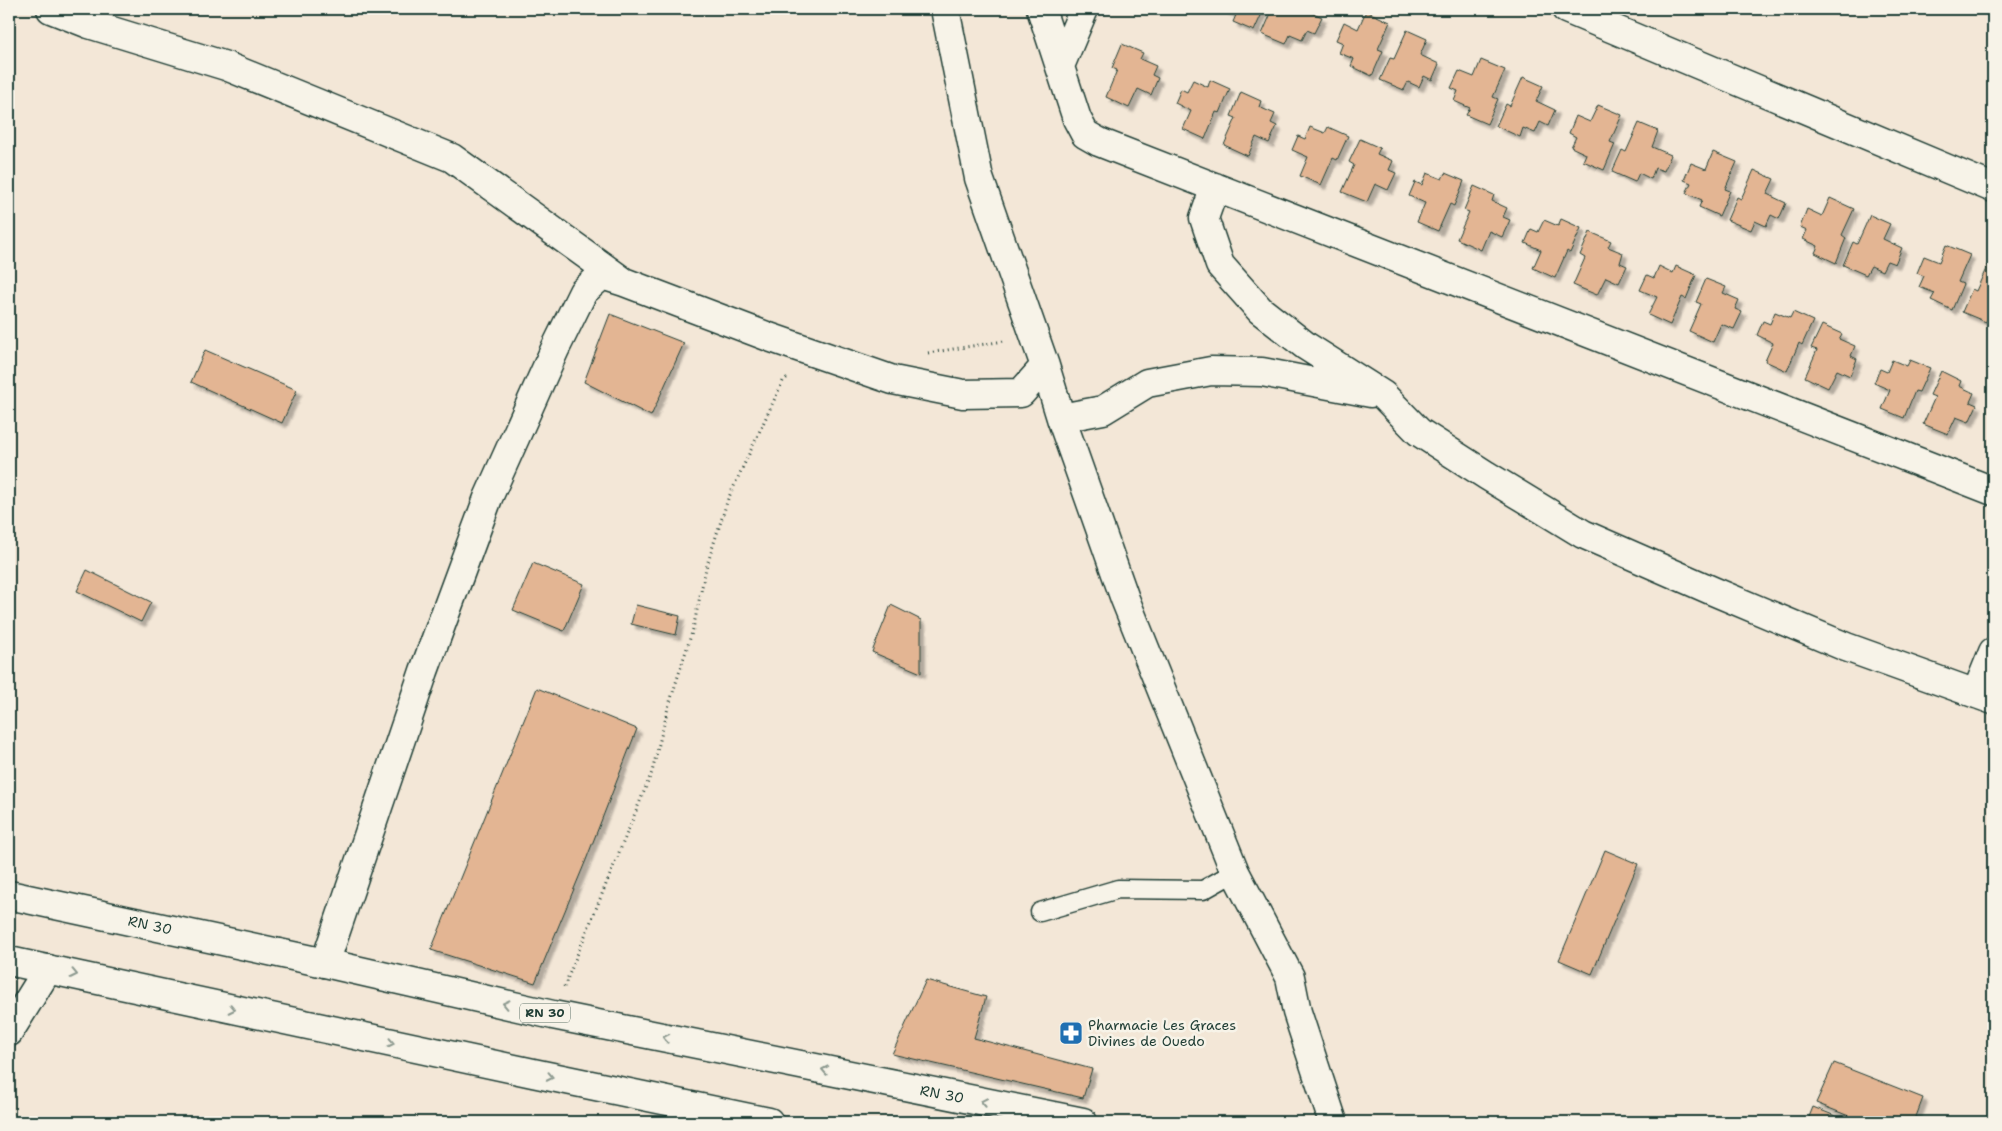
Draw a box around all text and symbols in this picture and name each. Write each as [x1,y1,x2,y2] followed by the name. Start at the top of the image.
[126,912,174,938] street label: RN 30
[69,969,78,979] one-way arrow
[502,999,511,1010] one-way arrow
[228,1003,237,1013] one-way arrow
[520,1004,570,1022] road number: RN 30
[1088,1016,1236,1050] place label: Pharmacie Les Graces Divines de Ouedo
[1058,1020,1084,1046] pharmacy icon: Pharmacie Les Graces Divines de Ouedo
[661,1033,670,1043] one-way arrow
[387,1037,396,1048] one-way arrow
[820,1065,829,1076] one-way arrow
[546,1071,555,1082] one-way arrow
[918,1081,966,1107] street label: RN 30
[980,1097,988,1108] one-way arrow

